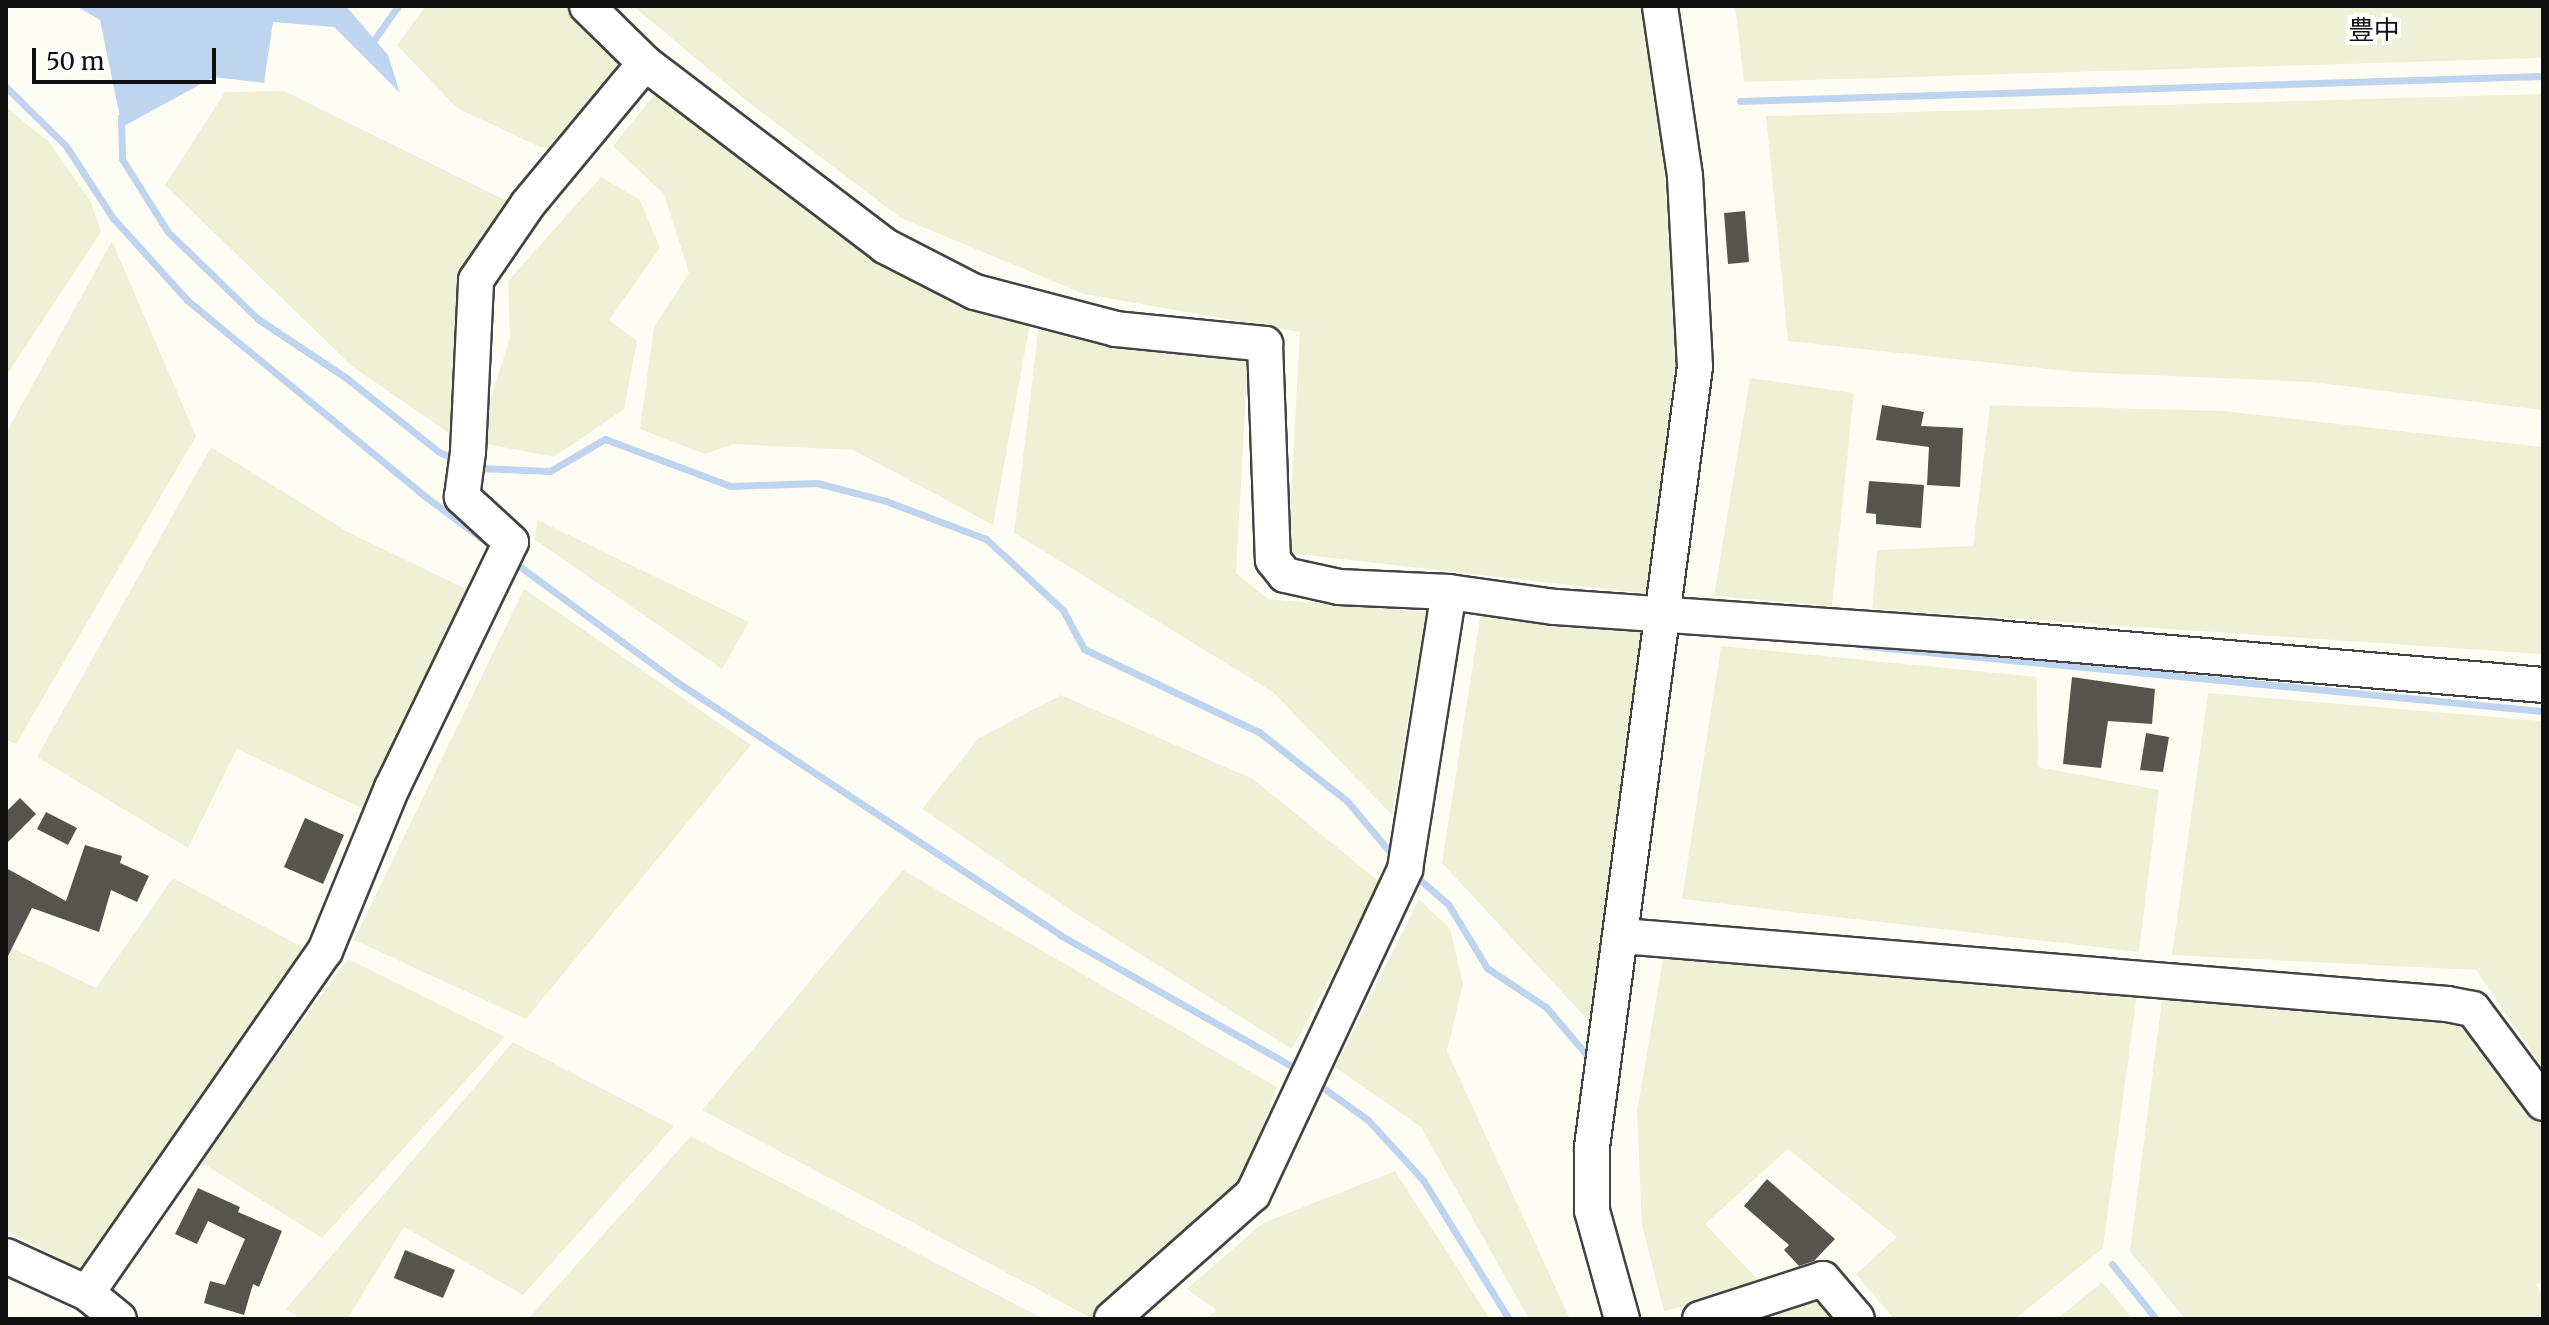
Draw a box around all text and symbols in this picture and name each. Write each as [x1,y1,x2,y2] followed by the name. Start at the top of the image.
[2348,14,2400,46] district label: 豊中
[36,32,220,82] scale bar
[46,46,105,77] text: 50 m

